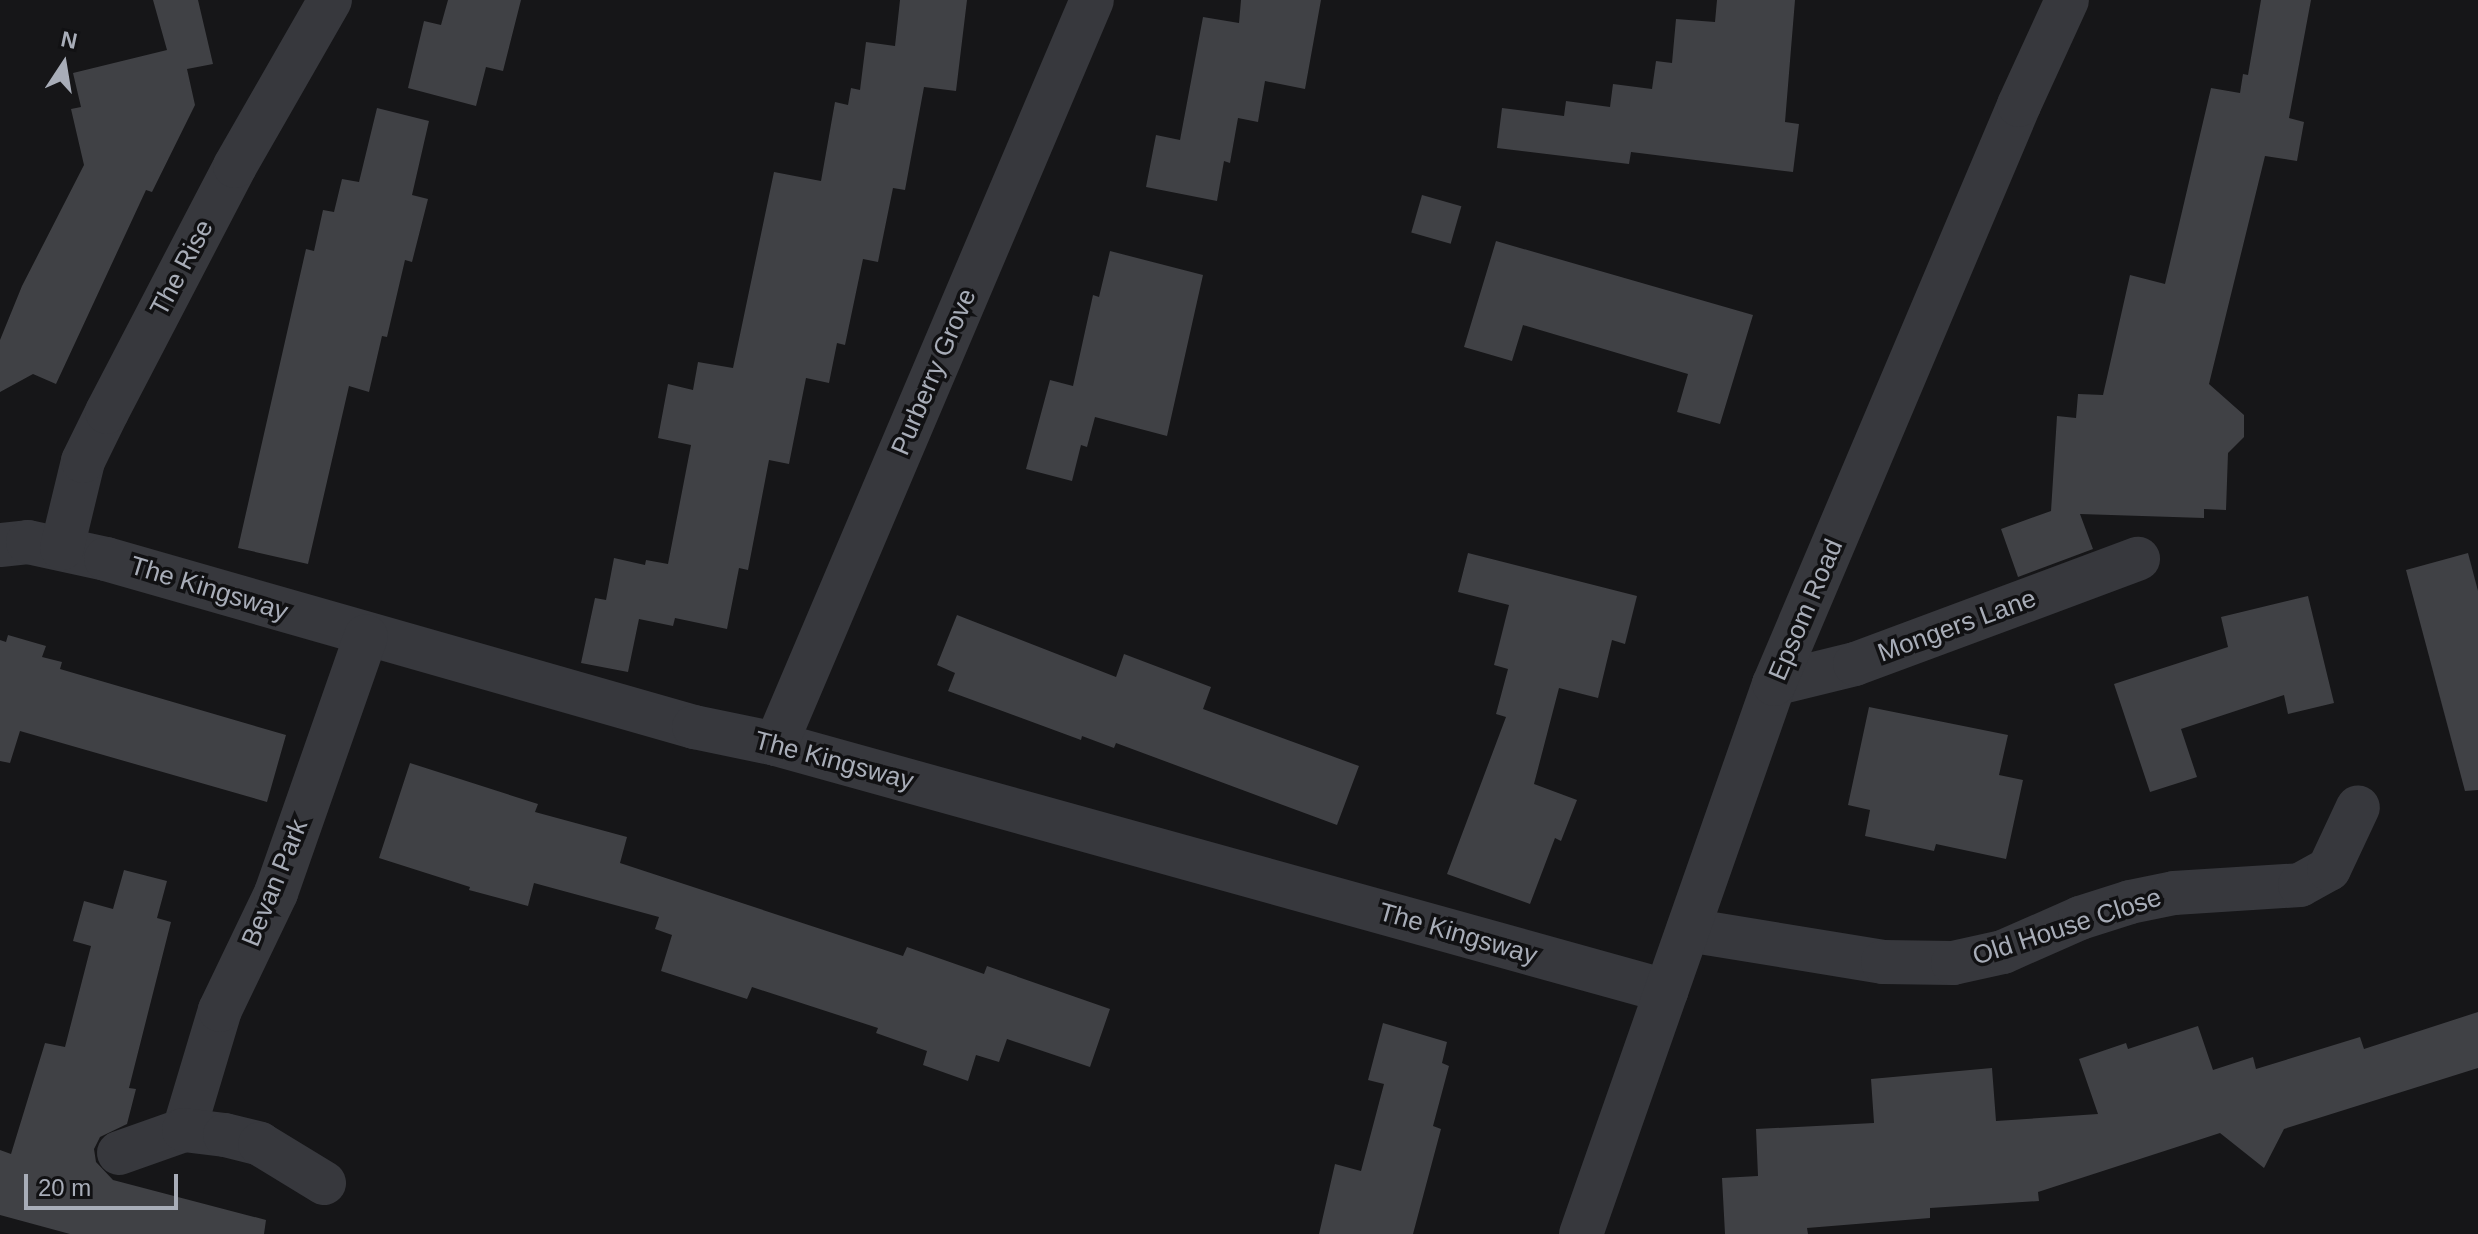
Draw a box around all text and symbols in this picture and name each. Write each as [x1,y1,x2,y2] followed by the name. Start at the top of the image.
[24,24,104,104] north arrow
[59,26,79,54] text: N
[144,215,220,321] street label: The Rise
[885,284,983,460] street label: Purberry Grove
[1762,535,1850,685] street label: Epsom Road
[126,550,292,628] street label: The Kingsway
[1874,583,2040,669] street label: Mongers Lane
[751,725,917,797] street label: The Kingsway
[235,815,315,951] street label: Bevan Park
[1969,882,2165,972] street label: Old House Close
[1375,896,1541,972] street label: The Kingsway
[28,1158,182,1208] scale bar
[38,1174,91,1201] text: 20 m

